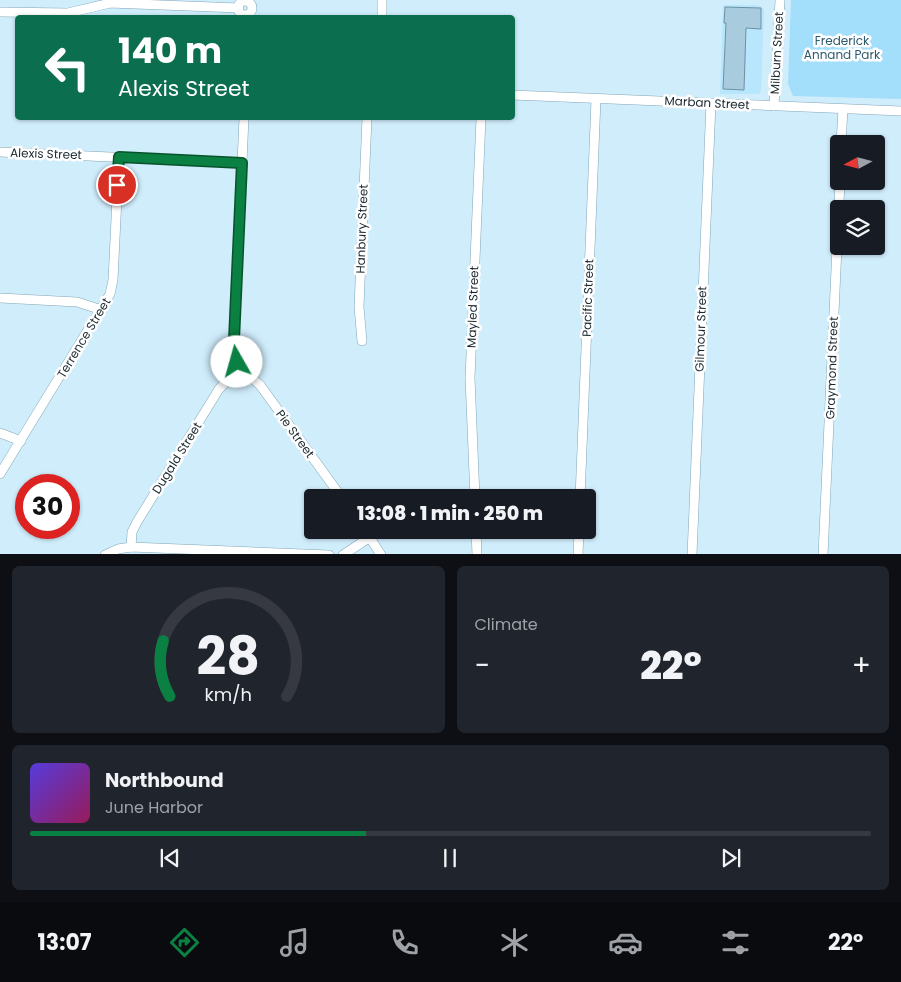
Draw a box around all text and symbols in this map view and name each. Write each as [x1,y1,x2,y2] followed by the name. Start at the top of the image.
[766,11,787,95] street label: Milburn Street
[118,26,222,75] text: 140 m
[804,32,881,63] park label: Frederick Annand Park
[35,35,100,100] icon: left
[118,73,250,104] text: Alexis Street
[664,92,750,113] street label: Marban Street
[830,135,885,190] north arrow
[830,135,885,255] map controls
[10,144,82,163] street label: Alexis Street
[96,164,138,206] pin
[103,171,131,199] icon: arrive
[351,184,372,274] street label: Hanbury Street
[830,200,885,255] button: layers
[578,259,597,337] street label: Pacific Street
[463,266,482,348] street label: Mayled Street
[691,286,710,372] street label: Gilmour Street
[53,294,114,381] street label: Terrence Street
[821,316,842,420] street label: Graymond Street
[210,335,262,387] position arrow
[272,406,319,461] street label: Pie Street
[148,419,205,497] street label: Dugald Street
[15,474,80,539] speed limit sign: 30
[357,500,543,527] text: 13:08 · 1 min · 250 m
[475,613,538,636] text: Climate
[197,620,260,693] text: 28
[640,639,702,692] text: 22°
[475,646,490,685] text: −
[852,646,871,685] text: +
[204,682,252,707] text: km/h
[105,767,224,794] text: Northbound
[105,796,203,819] text: June Harbor
[156,844,184,872] icon: previous
[436,844,464,872] icon: pause
[717,844,745,872] icon: next
[167,925,202,960] icon: directions
[277,925,312,960] icon: music
[387,925,422,960] icon: phone
[497,925,532,960] icon: climate
[608,925,643,960] icon: car
[718,925,753,960] icon: filters
[38,927,92,958] text: 13:07
[828,927,863,958] text: 22°

